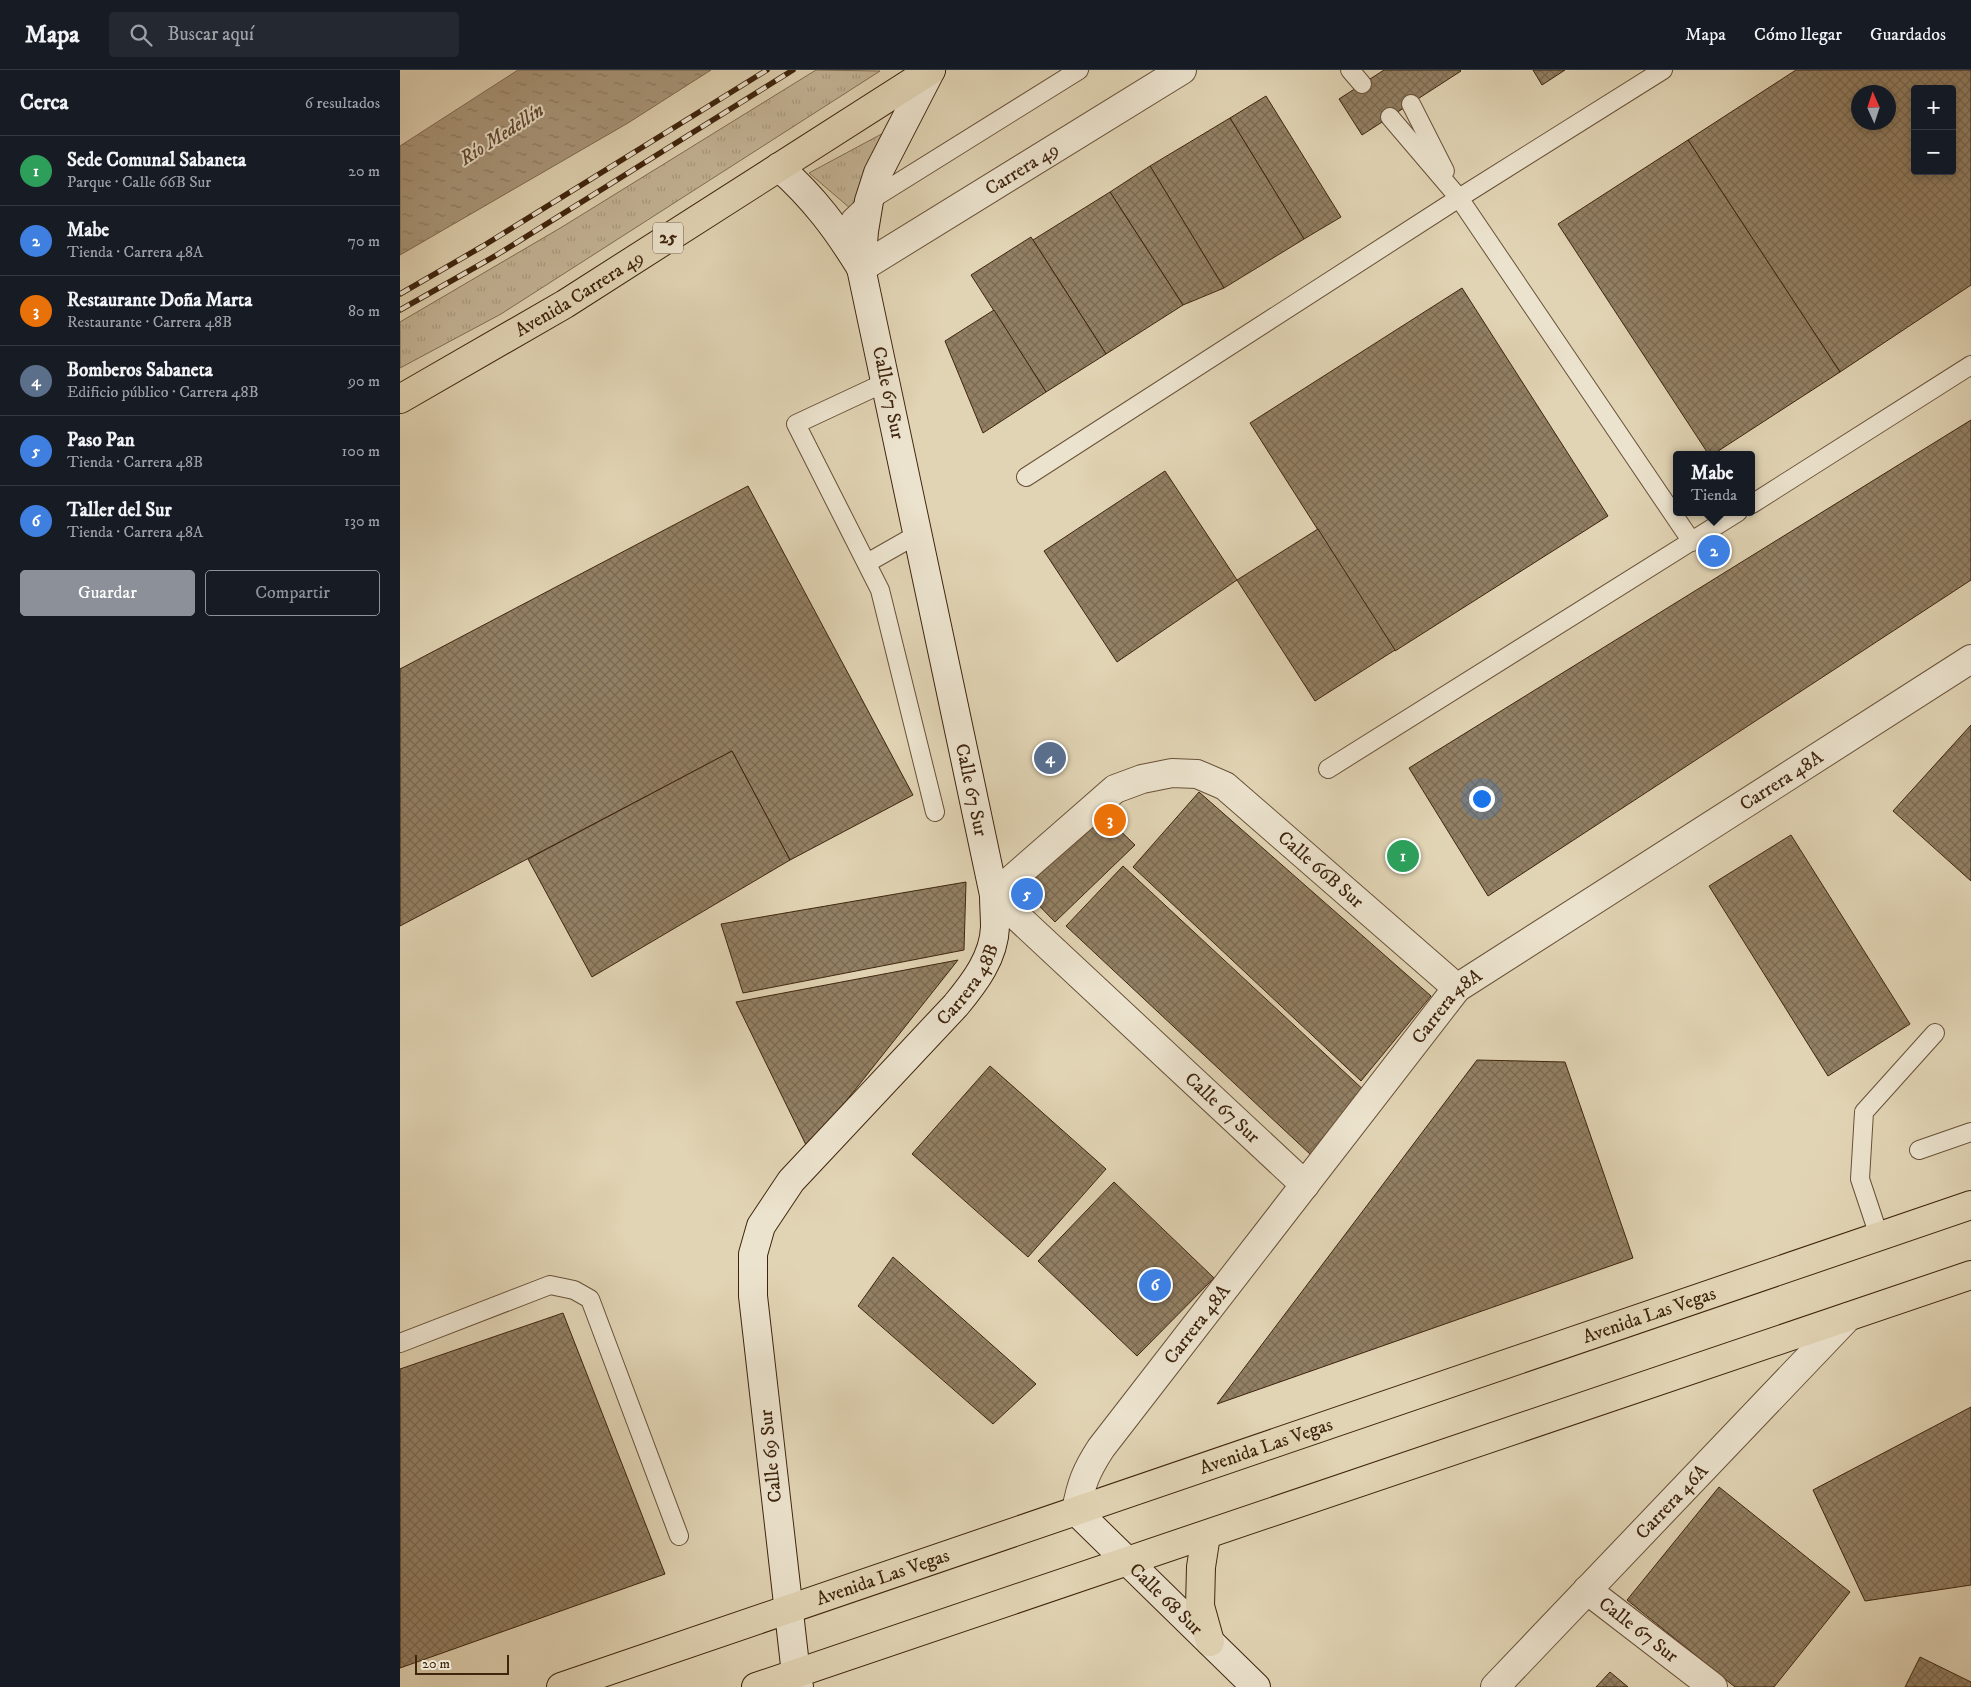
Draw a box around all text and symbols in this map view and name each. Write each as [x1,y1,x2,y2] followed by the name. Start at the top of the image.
[109,12,459,57] search box
[25,20,79,50] text: Mapa
[127,21,155,49] icon: search
[167,23,254,46] text: Buscar aquí
[1685,24,1726,46] text: Mapa
[1754,24,1842,46] text: Cómo llegar
[1870,24,1946,46] text: Guardados
[1851,85,1896,130] north arrow
[1911,85,1956,175] map controls
[1911,85,1956,130] button: +
[20,90,68,116] text: Cerca
[305,93,380,113] text: 6 resultados
[454,98,549,172] water label: Río Medellín
[1911,130,1956,175] button: −
[981,137,1063,200] street label: Carrera 49
[67,149,246,172] text: Sede Comunal Sabaneta
[33,161,39,181] text: 1
[348,161,380,181] text: 20 m
[67,172,211,192] text: Parque · Calle 66B Sur
[67,219,109,242] text: Mabe
[653,222,683,254] road number: 25
[32,231,40,251] text: 2
[348,231,380,251] text: 70 m
[67,242,203,262] text: Tienda · Carrera 48A
[511,245,648,342] street label: Avenida Carrera 49
[67,289,252,312] text: Restaurante Doña Marta
[33,301,39,321] text: 3
[348,301,380,321] text: 80 m
[67,312,232,332] text: Restaurante · Carrera 48B
[867,345,909,441] street label: Calle 67 Sur
[67,359,213,382] text: Bomberos Sabaneta
[31,371,41,391] text: 4
[348,371,380,391] text: 90 m
[67,382,259,402] text: Edificio público · Carrera 48B
[67,429,135,452] text: Paso Pan
[32,441,40,461] text: 5
[342,441,380,461] text: 100 m
[1673,451,1755,516] popup
[67,452,203,472] text: Tienda · Carrera 48B
[1691,462,1733,485] text: Mabe
[1691,485,1737,505] text: Tienda
[67,499,171,522] text: Taller del Sur
[32,511,40,531] text: 6
[344,511,380,531] text: 130 m
[67,522,203,542] text: Tienda · Carrera 48A
[1698,532,1730,570] pin: 2
[20,570,195,616] button: Guardar
[205,570,380,616] button: Compartir
[1034,739,1066,777] pin: 4
[950,742,992,838] street label: Calle 67 Sur
[1735,745,1828,816] street label: Carrera 48A
[1469,786,1495,812] your location
[1094,801,1126,839] pin: 3
[1273,826,1368,913] street label: Calle 66B Sur
[1387,837,1419,875] pin: 1
[1011,875,1043,913] pin: 5
[932,941,1003,1030] street label: Carrera 48B
[1407,963,1487,1048] street label: Carrera 48A
[1180,1067,1264,1149] street label: Calle 67 Sur
[1139,1266,1171,1304] pin: 6
[1159,1279,1235,1369] street label: Carrera 48A
[1580,1282,1719,1348] street label: Avenida Las Vegas
[755,1408,787,1504] street label: Calle 69 Sur
[1196,1413,1336,1479] street label: Avenida Las Vegas
[1631,1459,1713,1544] street label: Carrera 46A
[813,1544,952,1610] street label: Avenida Las Vegas
[1125,1558,1208,1640] street label: Calle 68 Sur
[1594,1592,1683,1668] street label: Calle 67 Sur
[415,1652,509,1675] scale bar
[422,1655,450,1673] text: 20 m

